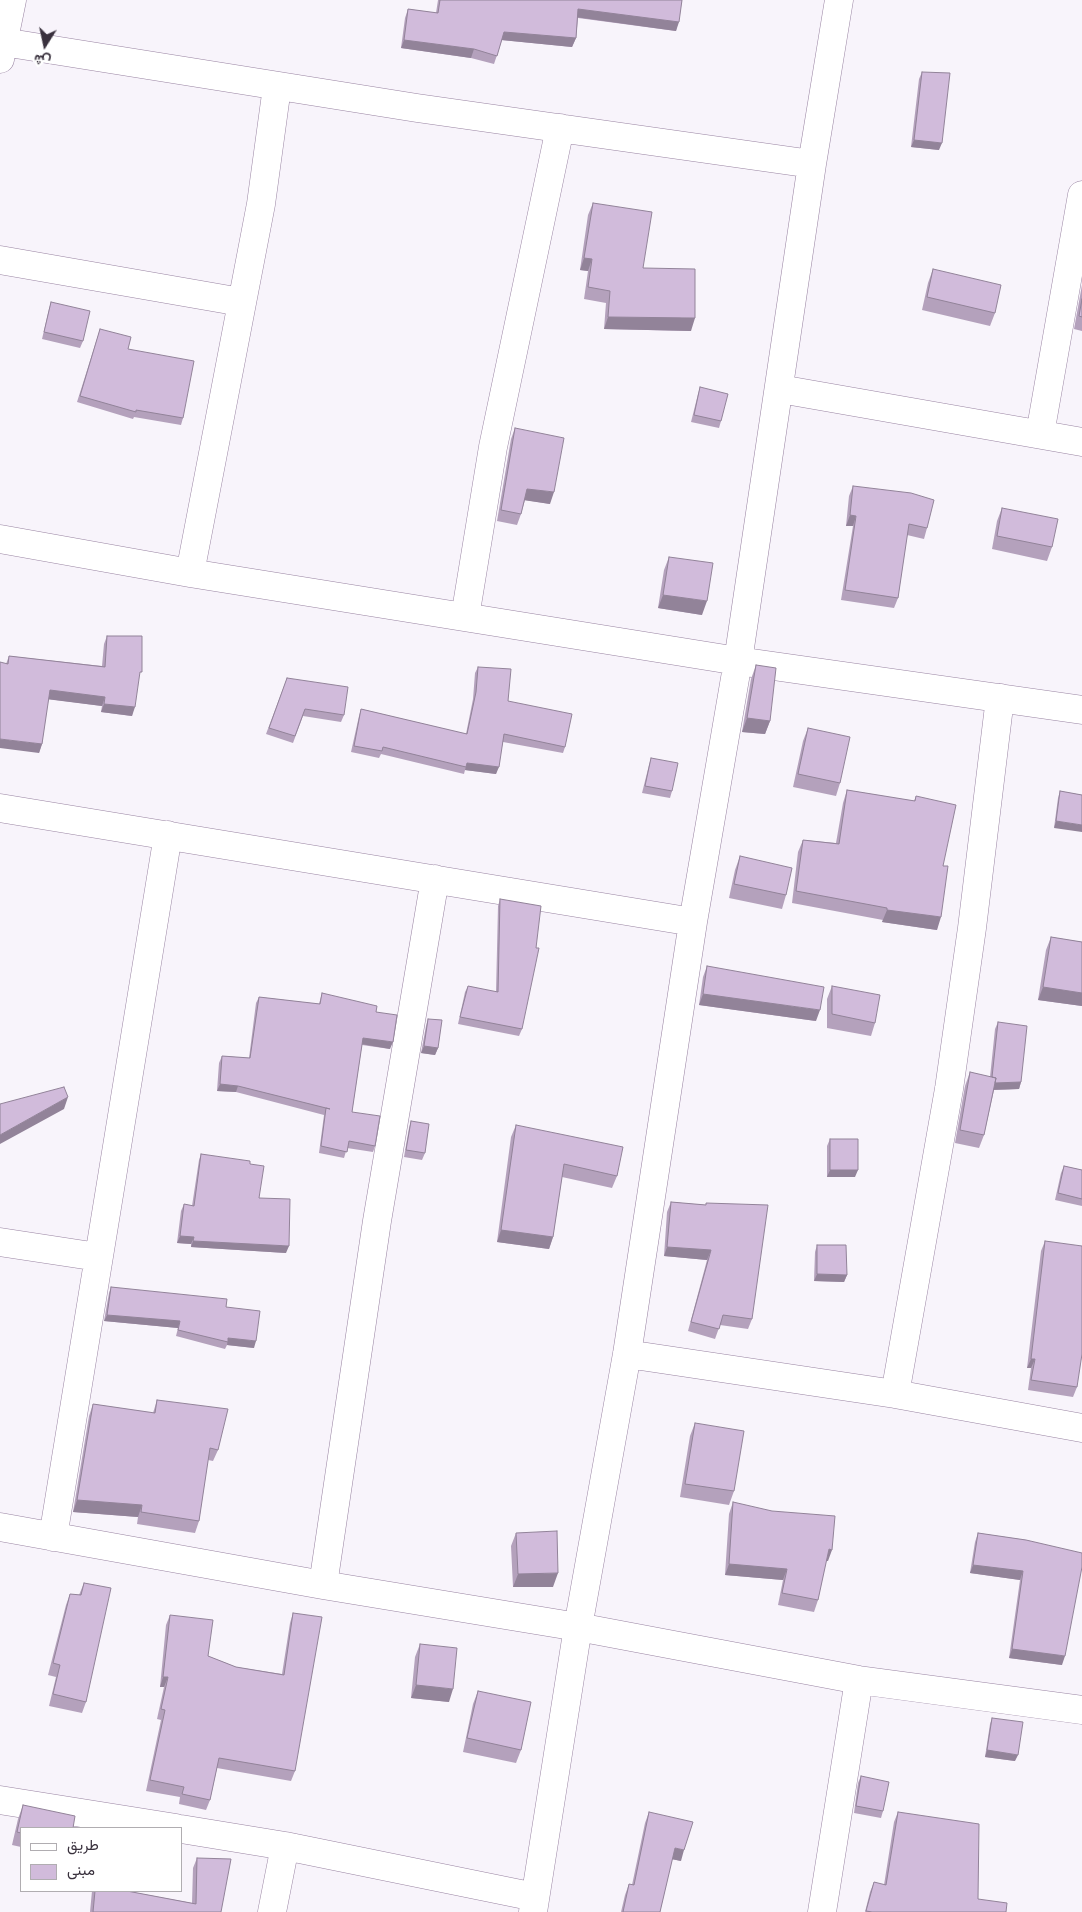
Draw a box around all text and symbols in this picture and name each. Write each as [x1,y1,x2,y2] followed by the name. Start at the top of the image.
[20,20,70,70] north arrow
[33,50,52,70] text: ش
[20,1827,182,1892] legend
[67,1836,99,1854] text: طريق
[67,1861,95,1879] text: مبنى

